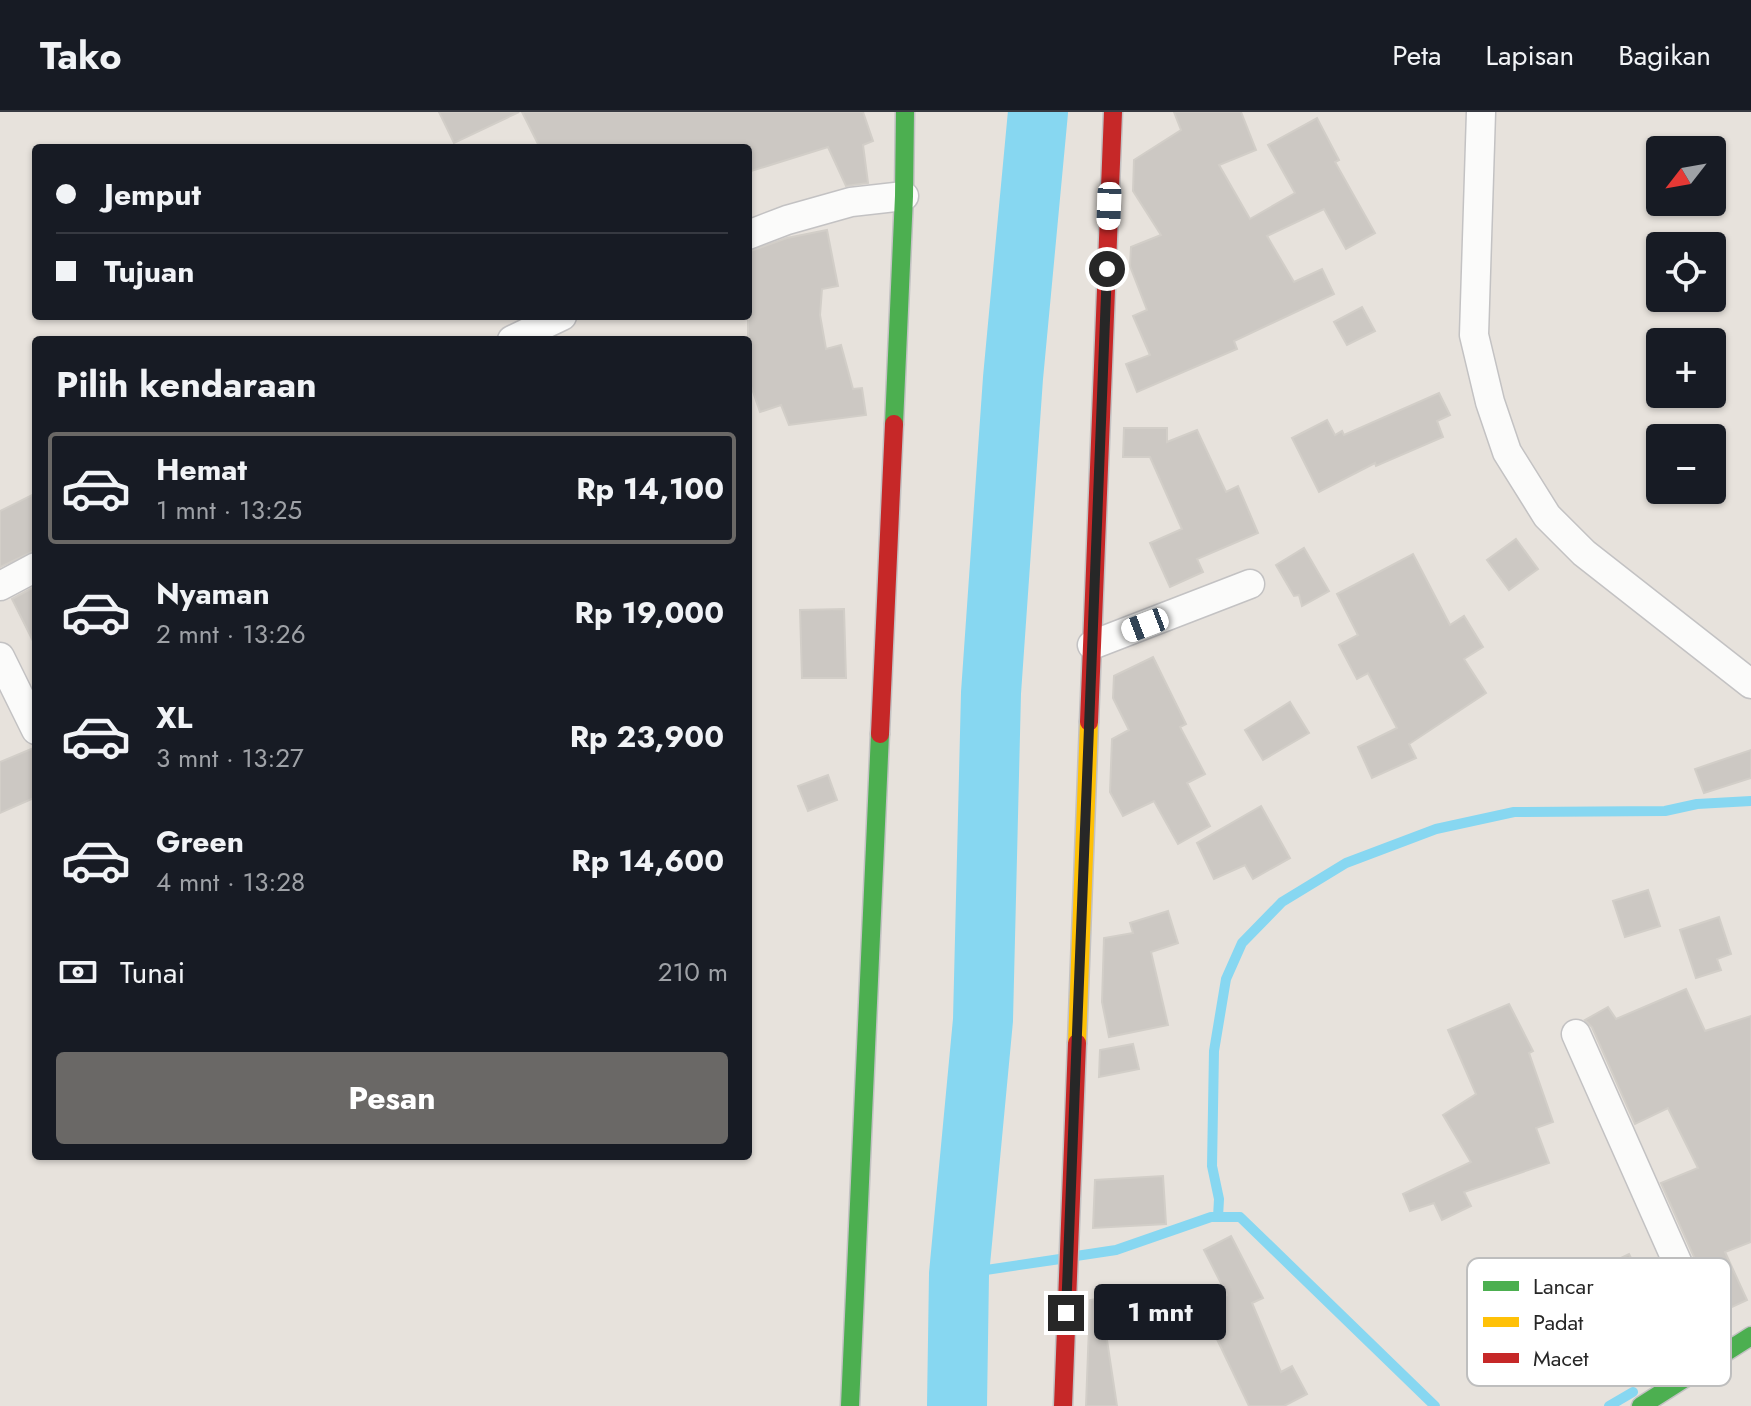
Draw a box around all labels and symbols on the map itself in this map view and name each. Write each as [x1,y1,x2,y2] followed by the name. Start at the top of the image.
[1646,136,1726,216] north arrow
[1096,182,1122,230] car
[1089,251,1125,287] route start
[1118,605,1172,645] car
[1467,1258,1731,1386] legend
[1533,1270,1594,1302] text: Lancar
[1094,1285,1226,1341] callout: 1 mnt
[1048,1295,1084,1331] route end
[1533,1306,1584,1338] text: Padat
[1533,1342,1589,1374] text: Macet

